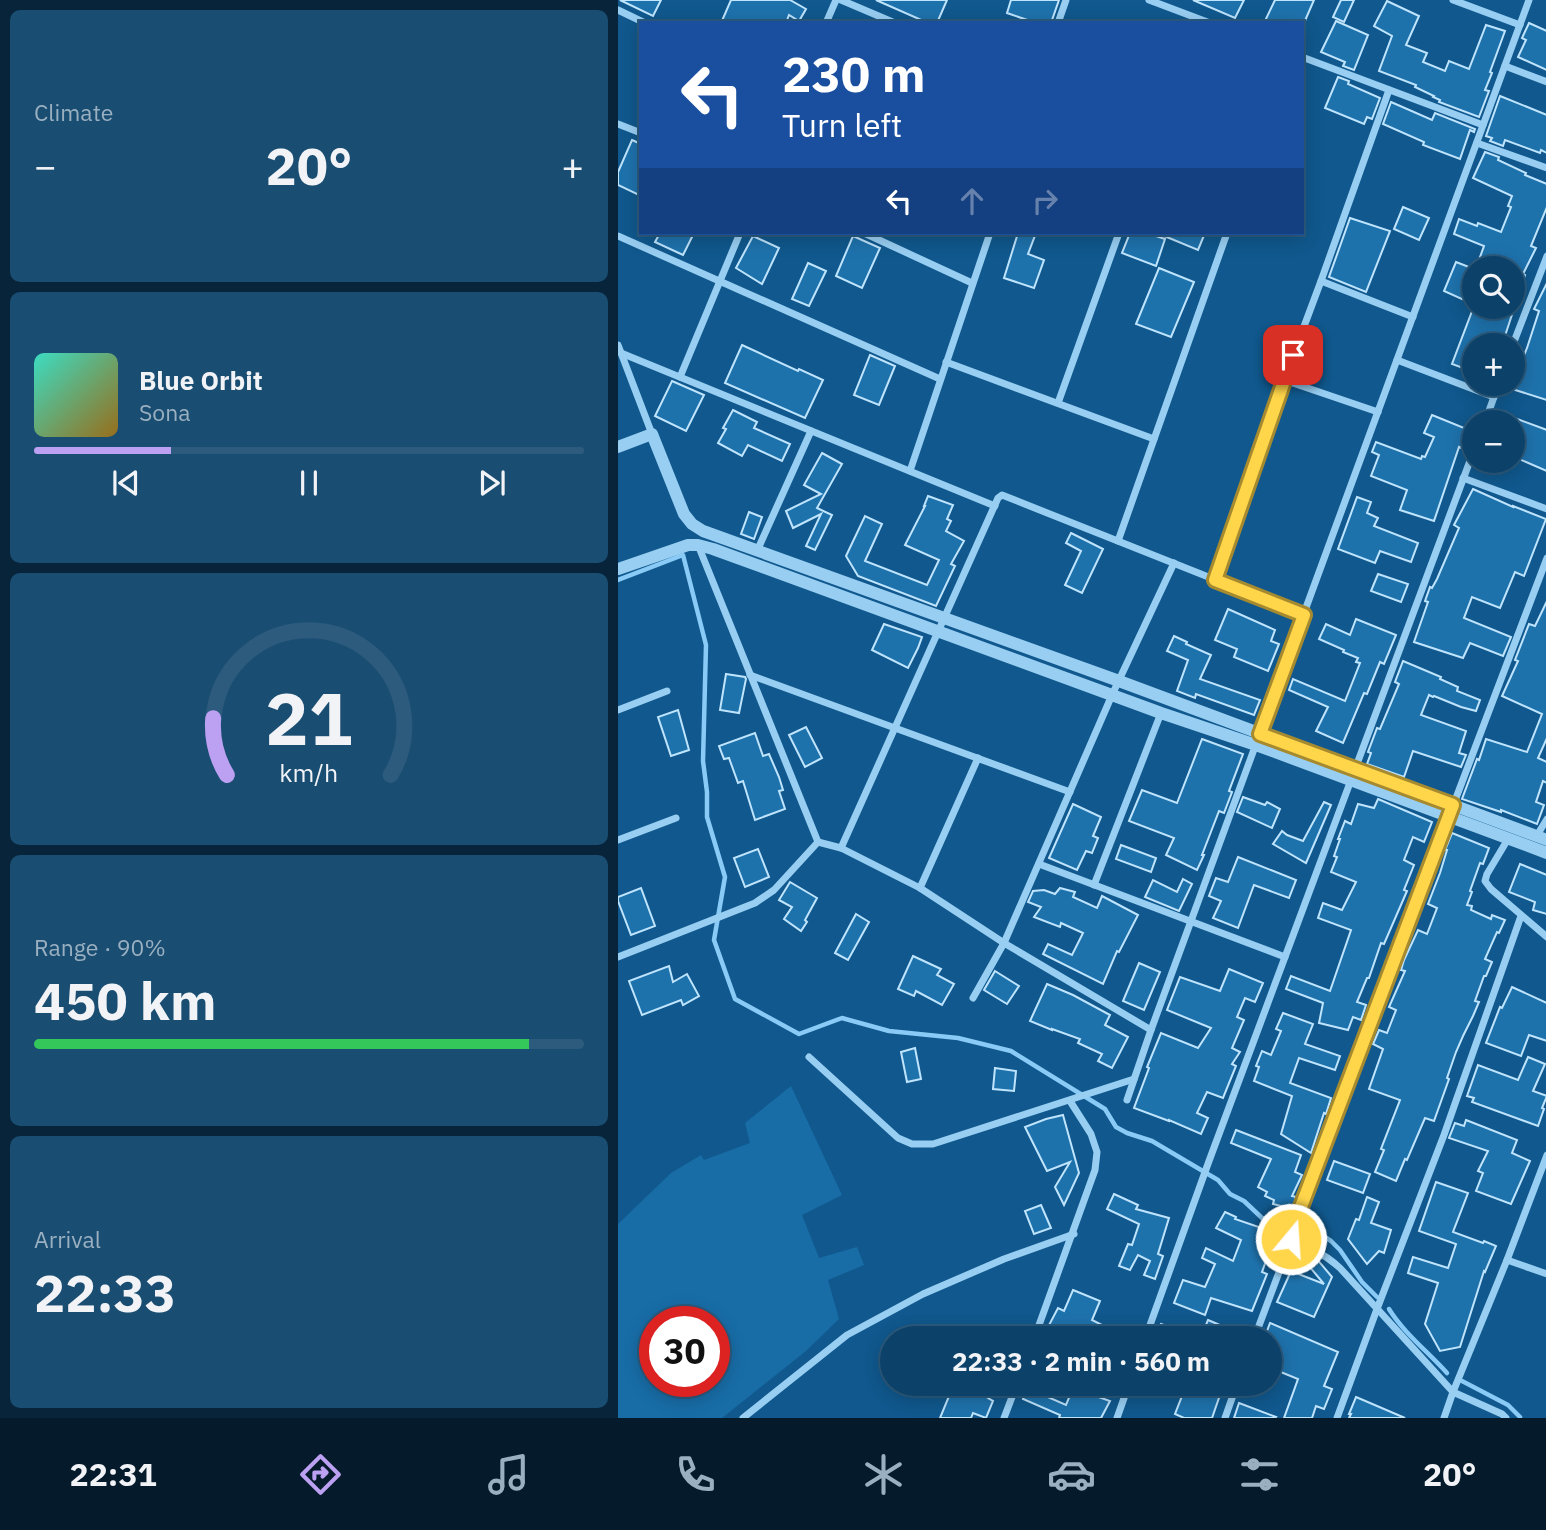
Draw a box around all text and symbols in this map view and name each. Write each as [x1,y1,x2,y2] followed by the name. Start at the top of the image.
[782,42,926,105] text: 230 m
[667,49,758,140] icon: left
[34,97,113,127] text: Climate
[782,104,902,146] text: Turn left
[266,132,352,199] text: 20°
[34,141,57,190] text: −
[561,141,584,190] text: +
[880,182,918,220] icon: left
[953,182,991,220] icon: ahead
[1026,182,1064,220] icon: right
[1462,256,1525,473] map controls
[1462,256,1525,319] button: search
[1263,325,1323,385] pin
[1462,333,1525,396] button: +
[1274,336,1312,374] icon: arrive
[139,363,263,397] text: Blue Orbit
[139,397,191,427] text: Sona
[1462,410,1525,473] button: −
[107,464,145,502] icon: previous
[290,464,328,502] icon: pause
[473,464,511,502] icon: next
[265,670,353,765] text: 21
[280,756,338,789] text: km/h
[34,932,166,962] text: Range · 90%
[34,967,216,1034] text: 450 km
[1254,1202,1328,1276] position arrow
[34,1224,101,1254] text: Arrival
[34,1259,176,1326] text: 22:33
[639,1306,730,1397] speed limit sign: 30
[952,1344,1210,1378] text: 22:33 · 2 min · 560 m
[296,1450,345,1499] icon: directions
[484,1450,533,1499] icon: music
[671,1450,720,1499] icon: phone
[859,1450,908,1499] icon: climate
[1047,1450,1096,1499] icon: car
[1235,1450,1284,1499] icon: filters
[69,1453,157,1495] text: 22:31
[1423,1453,1477,1495] text: 20°

